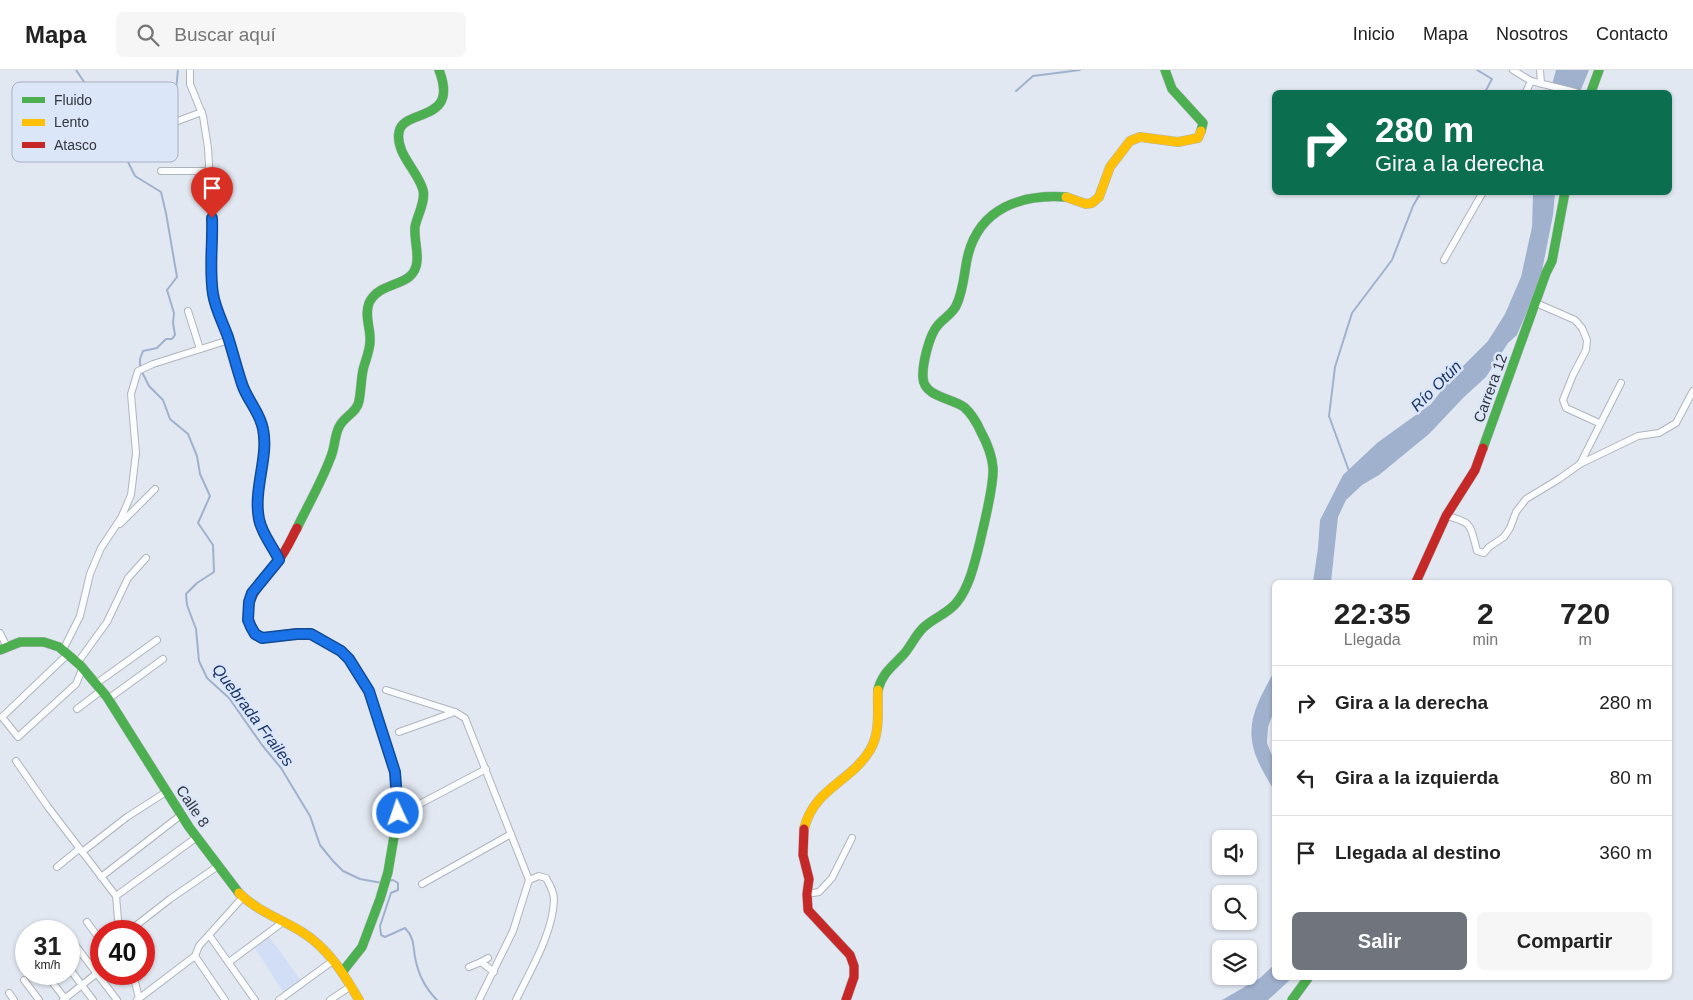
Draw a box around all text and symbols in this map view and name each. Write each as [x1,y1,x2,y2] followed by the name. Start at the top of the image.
[116,12,466,57] search box
[25,21,86,48] text: Mapa
[134,21,162,49] icon: search
[174,24,276,45] text: Buscar aquí
[1353,24,1395,44] text: Inicio
[1423,24,1468,44] text: Mapa
[1496,24,1568,44] text: Nosotros
[1596,24,1668,44] text: Contacto
[12,82,178,162] legend
[54,92,92,108] text: Fluido
[1292,110,1357,175] icon: right
[1375,110,1474,149] text: 280 m
[54,114,89,130] text: Lento
[54,137,97,153] text: Atasco
[1375,151,1544,176] text: Gira a la derecha
[191,167,233,218] pin
[198,174,226,202] icon: arrive
[1470,351,1510,425] street label: Carrera 12
[1407,357,1465,415] water label: Río Otún
[1334,597,1411,630] text: 22:35
[1477,597,1494,630] text: 2
[1560,597,1610,630] text: 720
[1344,631,1401,648] text: Llegada
[1472,631,1498,648] text: min
[1578,631,1592,648] text: m
[209,661,297,769] water label: Quebrada Frailes
[1292,689,1320,717] icon: right
[1335,692,1488,713] text: Gira a la derecha
[1599,692,1652,713] text: 280 m
[1292,764,1320,792] icon: left
[1335,767,1499,788] text: Gira a la izquierda
[1610,767,1652,788] text: 80 m
[173,782,213,830] street label: Calle 8
[371,786,423,838] position arrow
[1212,830,1257,985] map controls
[1212,830,1257,875] button: sound
[1292,839,1320,867] icon: arrive
[1335,842,1501,863] text: Llegada al destino
[1599,842,1652,863] text: 360 m
[1212,885,1257,930] button: search
[1292,912,1467,970] button: Salir
[1477,912,1652,970] button: Compartir
[90,920,155,985] speed limit sign: 40
[34,932,61,960] text: 31
[1212,940,1257,985] button: layers
[34,958,61,972] text: km/h

